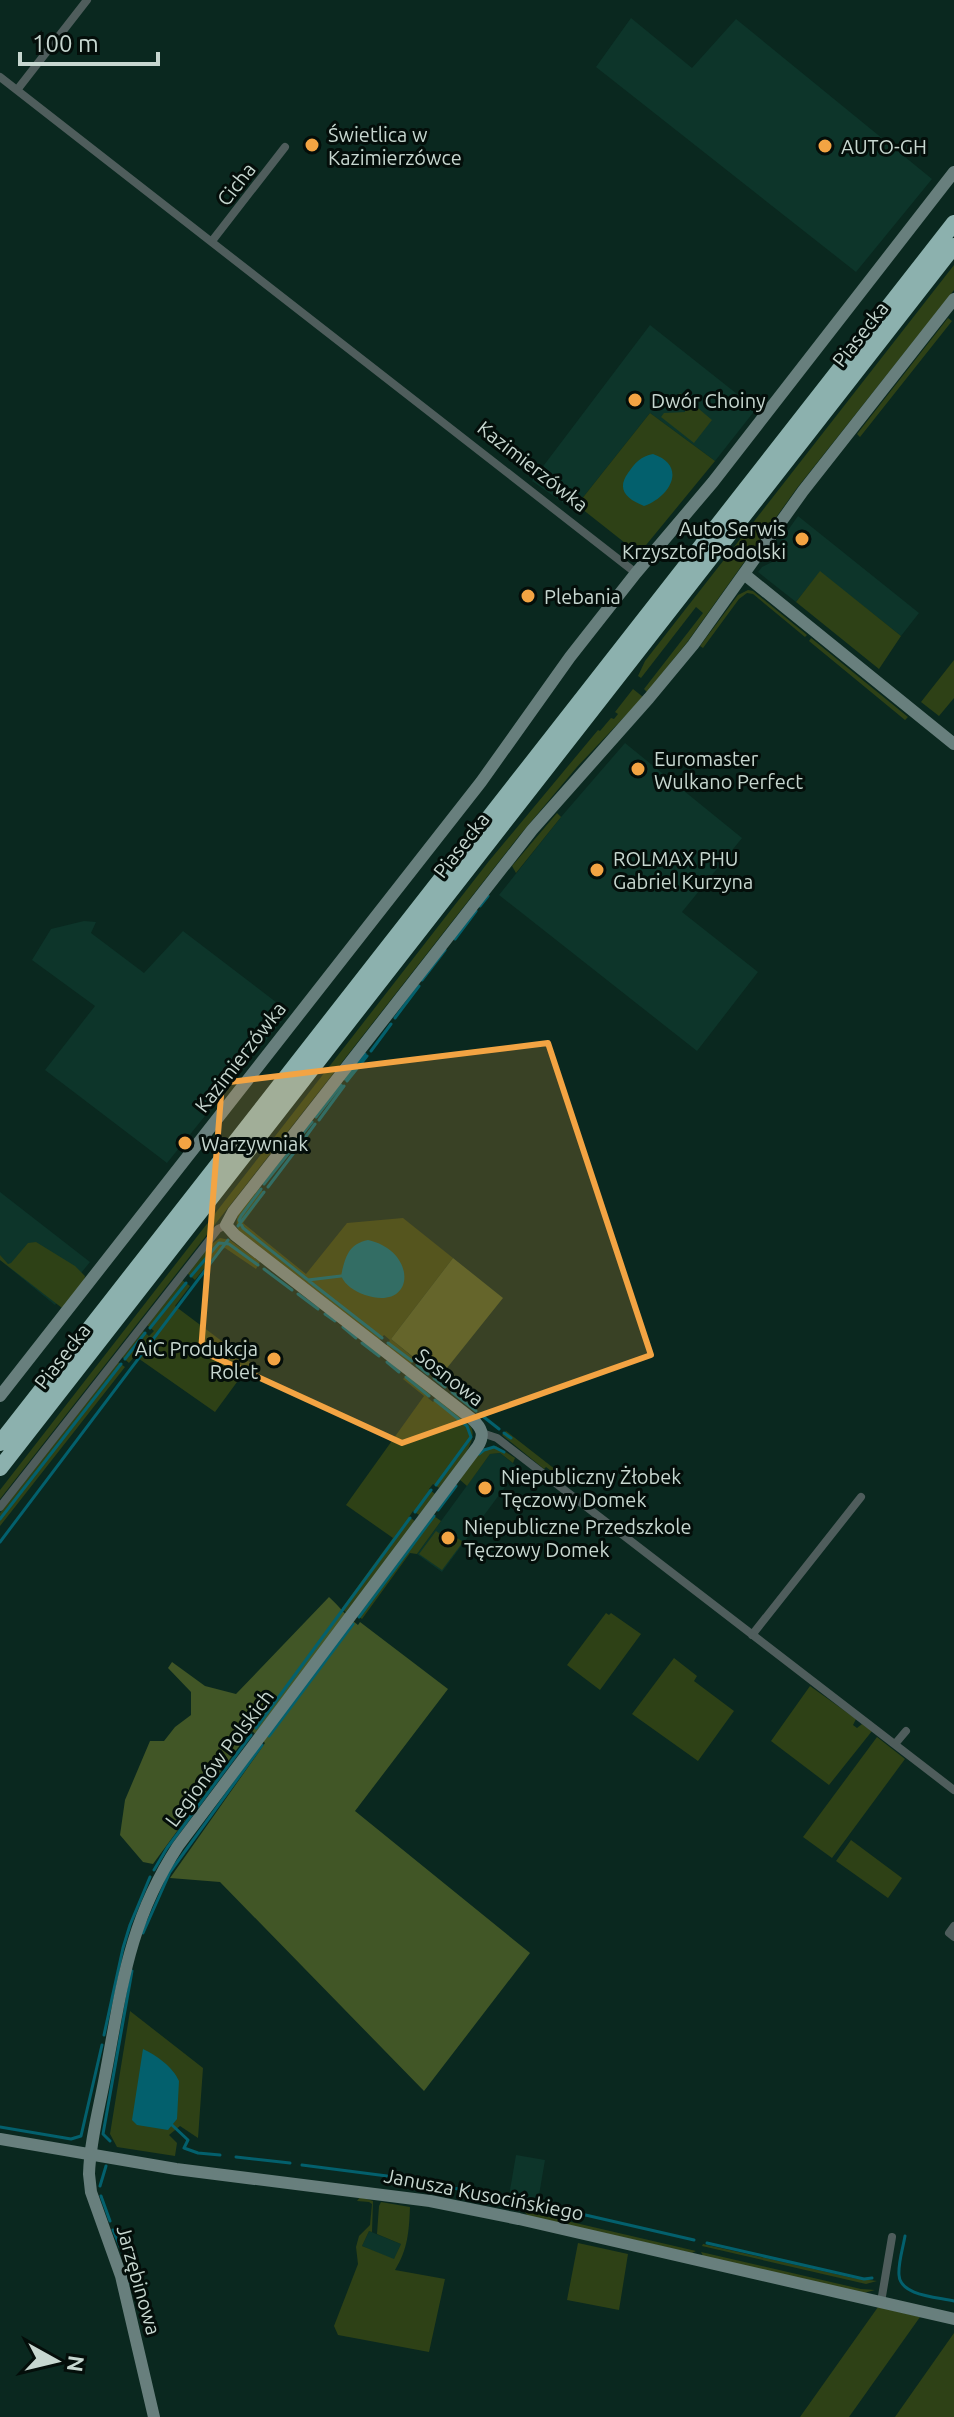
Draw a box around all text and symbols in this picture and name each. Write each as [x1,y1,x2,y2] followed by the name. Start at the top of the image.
[20,16,158,66] scale bar
[32,30,99,57] text: 100 m
[328,123,462,169] place label: Świetlica w Kazimierzówce
[841,135,927,158] place label: AUTO-GH
[303,136,321,154] marker: Świetlica w Kazimierzówce
[816,137,834,155] marker: AUTO-GH
[212,158,260,210] street label: Cicha
[827,297,893,371] street label: Piasecka
[651,389,766,412] place label: Dwór Choiny
[626,391,644,409] marker: Dwór Choiny
[473,416,593,516] street label: Kazimierzówka
[622,517,786,563] place label: Auto Serwis Krzysztof Podolski
[793,530,811,548] marker: Auto Serwis Krzysztof Podolski
[544,585,621,608] place label: Plebania
[519,587,537,605] marker: Plebania
[654,747,803,793] place label: Euromaster Wulkano Perfect
[629,760,647,778] marker: Euromaster Wulkano Perfect
[428,808,494,882] street label: Piasecka
[613,847,753,893] place label: ROLMAX PHU Gabriel Kurzyna
[588,861,606,879] marker: ROLMAX PHU Gabriel Kurzyna
[190,997,290,1117] street label: Kazimierzówka
[201,1132,308,1155] place label: Warzywniak
[176,1134,194,1152] marker: Warzywniak
[29,1319,95,1393] street label: Piasecka
[135,1337,258,1383] place label: AiC Produkcja Rolet
[411,1343,489,1411] street label: Sosnowa
[265,1350,283,1368] marker: AiC Produkcja Rolet
[501,1465,681,1511] place label: Niepubliczny Żłobek Tęczowy Domek
[476,1479,494,1497] marker: Niepubliczny Żłobek Tęczowy Domek
[464,1515,692,1561] place label: Niepubliczne Przedszkole Tęczowy Domek
[439,1529,457,1547] marker: Niepubliczne Przedszkole Tęczowy Domek
[160,1685,278,1831] street label: Legionów Polskich
[382,2163,586,2225] street label: Janusza Kusocińskiego
[112,2222,166,2338] street label: Jarzębinowa
[16,2321,96,2401] north arrow
[63,2354,90,2374] text: N

